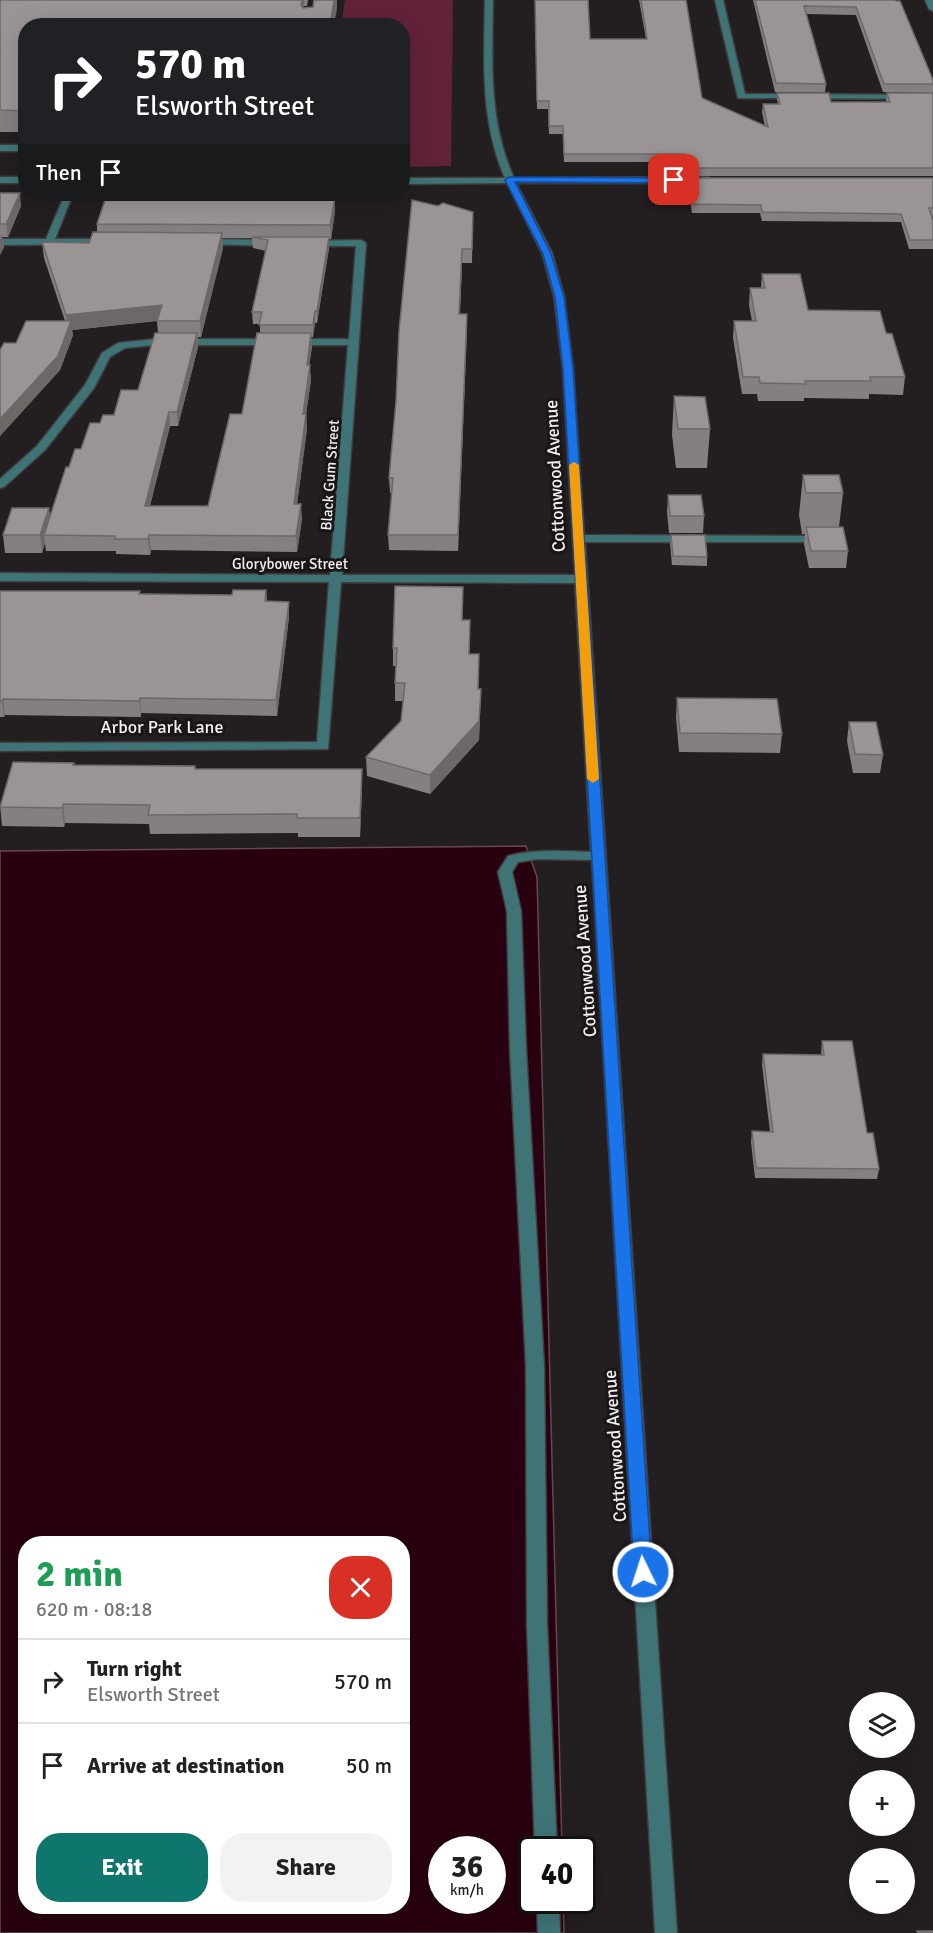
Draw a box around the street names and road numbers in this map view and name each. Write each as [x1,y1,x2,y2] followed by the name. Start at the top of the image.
[540,399,570,553] street label: Cottonwood Avenue
[317,419,343,531] street label: Black Gum Street
[232,555,348,573] street label: Glorybower Street
[101,716,223,738] street label: Arbor Park Lane
[569,884,601,1038] street label: Cottonwood Avenue
[599,1369,631,1523] street label: Cottonwood Avenue

